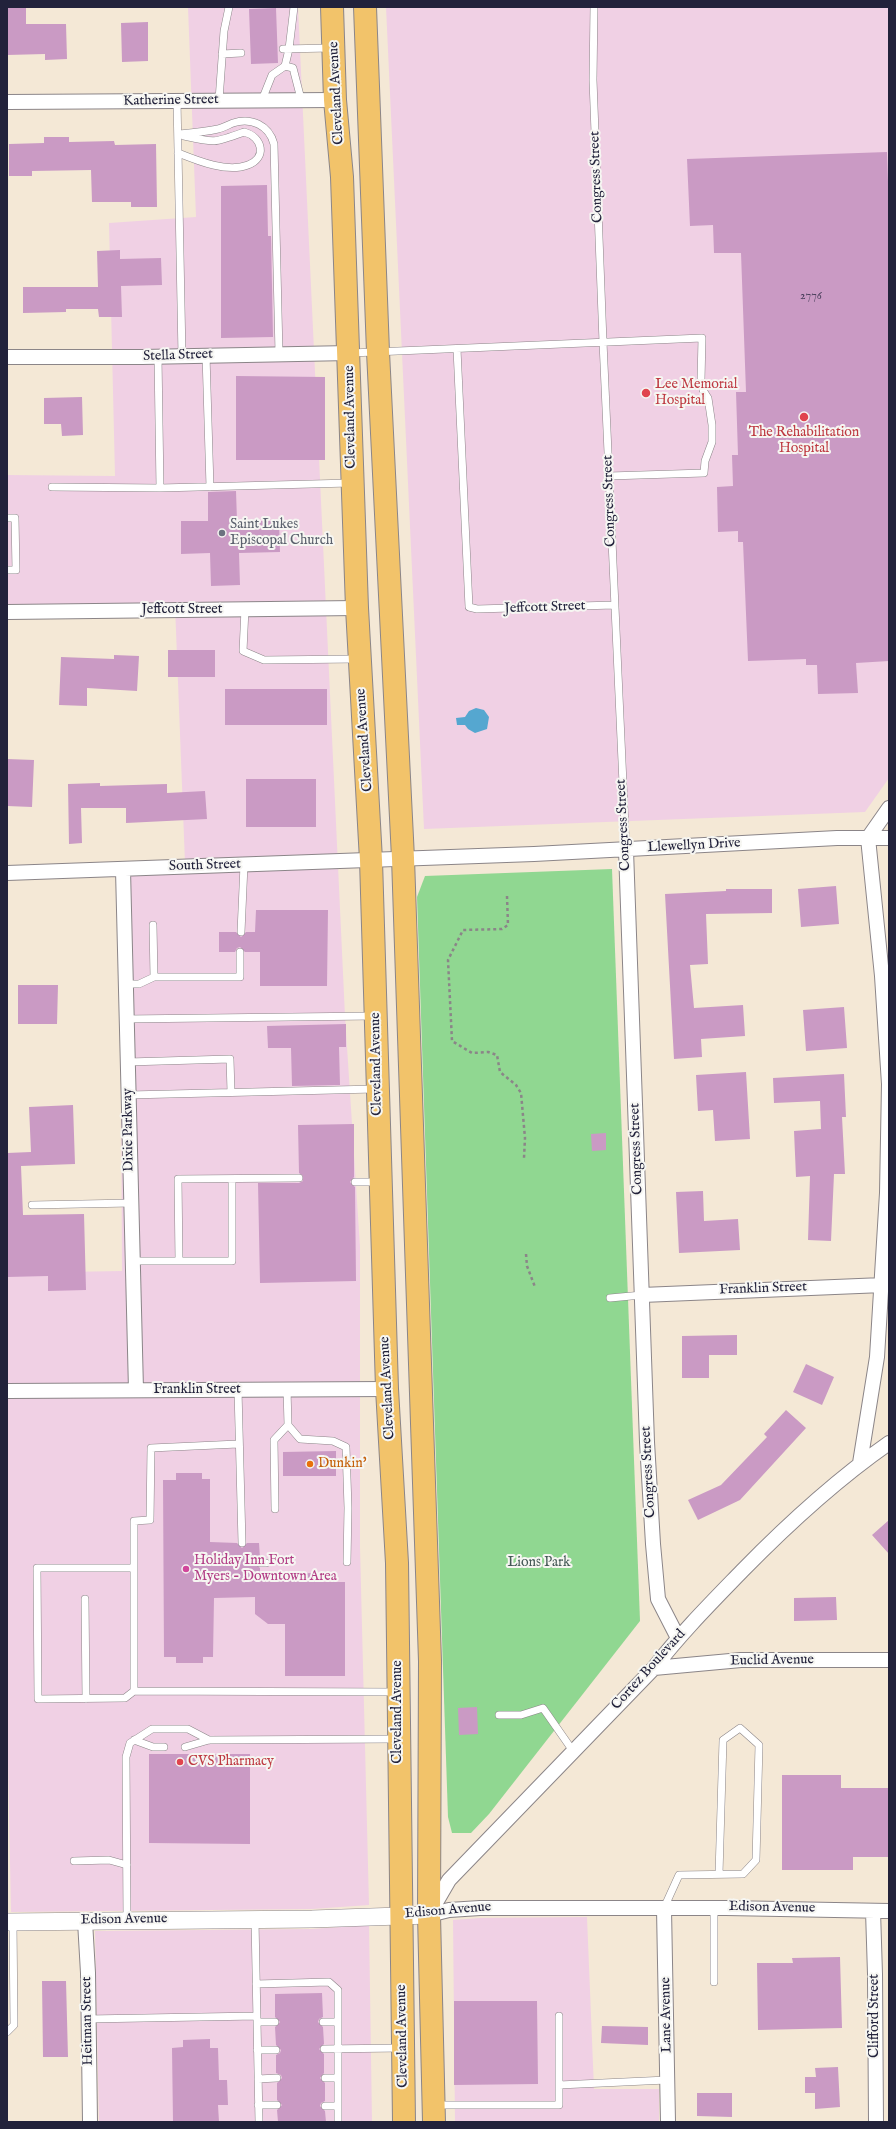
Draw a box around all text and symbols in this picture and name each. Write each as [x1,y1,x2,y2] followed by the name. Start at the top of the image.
[326,41,348,145] street label: Cleveland Avenue
[123,92,219,110] street label: Katherine Street
[587,131,607,223] street label: Congress Street
[800,290,822,304] house number: 2776
[143,346,213,366] street label: Stella Street
[342,365,360,469] street label: Cleveland Avenue
[655,377,737,410] place label: Lee Memorial Hospital
[640,387,652,399] marker: Lee Memorial Hospital
[798,411,810,423] marker: The Rehabilitation Hospital
[749,425,859,458] place label: The Rehabilitation Hospital
[600,455,620,547] street label: Congress Street
[230,517,333,550] place label: Saint Lukes Episcopal Church
[217,528,227,538] marker: Saint Lukes Episcopal Church
[504,598,586,618] street label: Jeffcott Street
[141,602,223,618] street label: Jeffcott Street
[353,688,377,792] street label: Cleveland Avenue
[613,779,635,871] street label: Congress Street
[647,835,741,857] street label: Llewellyn Drive
[169,856,241,876] street label: South Street
[368,1012,386,1116] street label: Cleveland Avenue
[120,1088,138,1172] street label: Dixie Parkway
[627,1103,647,1195] street label: Congress Street
[719,1279,807,1299] street label: Franklin Street
[377,1336,399,1440] street label: Cleveland Avenue
[153,1382,241,1398] street label: Franklin Street
[638,1426,660,1518] street label: Congress Street
[318,1456,366,1472] place label: Dunkin'
[305,1459,315,1469] marker: Dunkin'
[194,1553,337,1586] place label: Holiday Inn Fort Myers - Downtown Area
[507,1555,571,1571] park label: Lions Park
[181,1564,191,1574] marker: Holiday Inn Fort Myers - Downtown Area
[608,1626,690,1714] street label: Cortez Boulevard
[730,1652,814,1670] street label: Euclid Avenue
[390,1660,406,1764] street label: Cleveland Avenue
[188,1754,274,1770] place label: CVS Pharmacy
[175,1757,185,1767] marker: CVS Pharmacy
[404,1899,492,1923] street label: Edison Avenue
[729,1899,815,1917] street label: Edison Avenue
[81,1911,167,1929] street label: Edison Avenue
[867,1974,883,2058] street label: Clifford Street
[79,1976,97,2066] street label: Heitman Street
[658,1977,676,2053] street label: Lane Avenue
[394,1984,412,2088] street label: Cleveland Avenue

